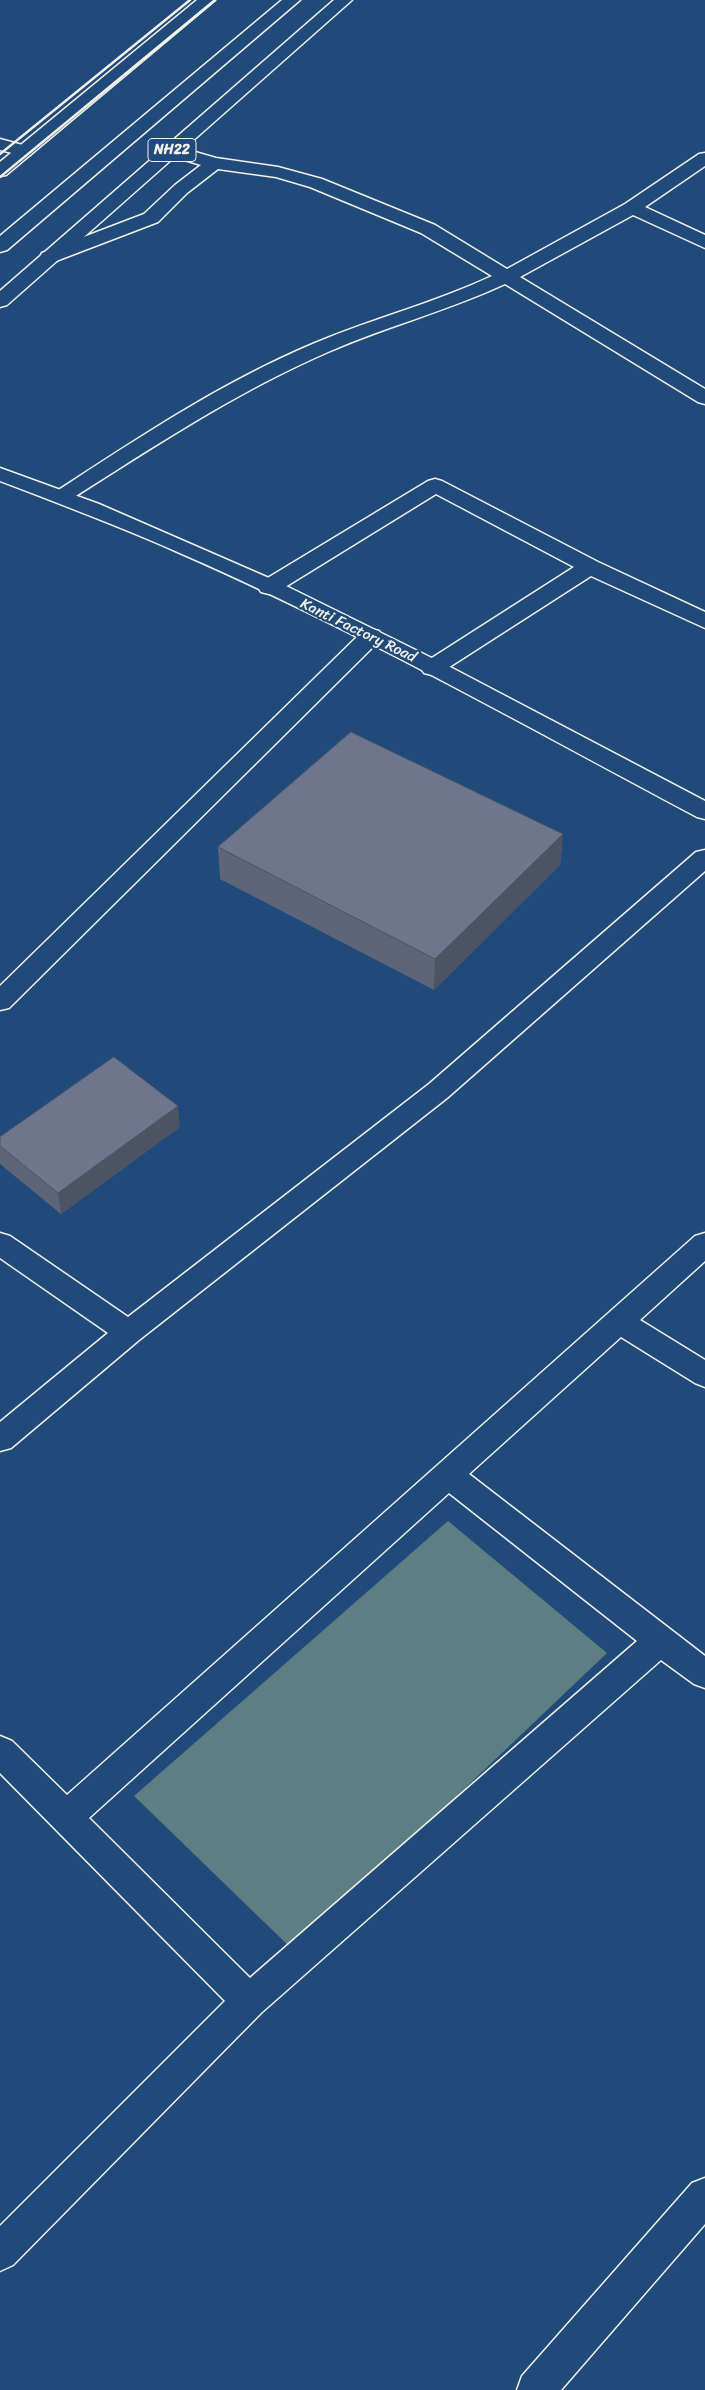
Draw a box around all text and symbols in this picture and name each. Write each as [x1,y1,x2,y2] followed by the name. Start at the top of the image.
[148,138,196,162] road number: NH22
[297,595,419,667] street label: Kanti Factory Road

